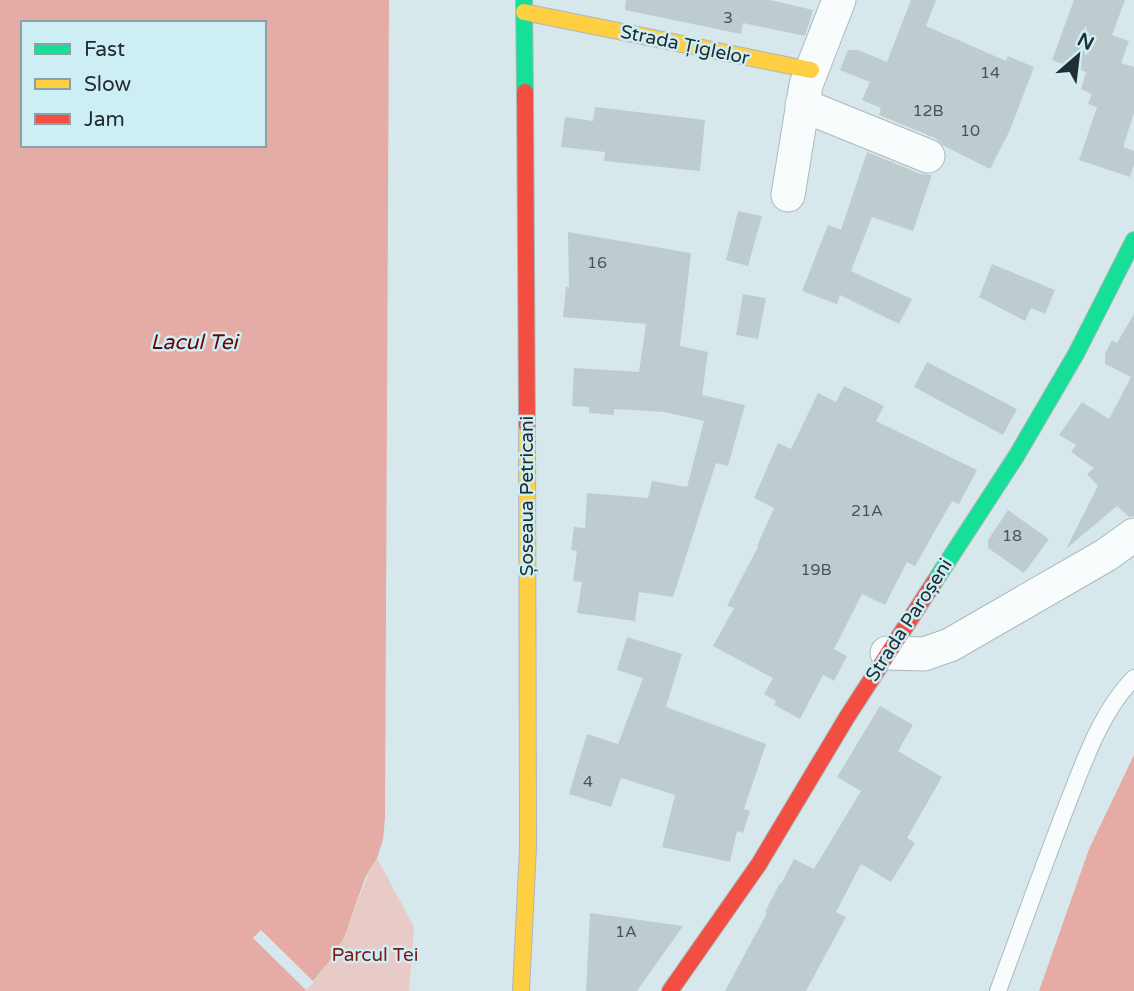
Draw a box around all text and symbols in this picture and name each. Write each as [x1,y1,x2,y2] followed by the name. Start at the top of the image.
[723,8,733,28] house number: 3
[21,21,266,147] legend
[619,21,752,70] street label: Strada Țiglelor
[1043,21,1113,91] north arrow
[1074,29,1097,55] text: N
[84,37,125,62] text: Fast
[980,63,1000,83] house number: 14
[84,72,132,97] text: Slow
[912,101,944,121] house number: 12B
[84,107,125,132] text: Jam
[960,121,980,141] house number: 10
[587,253,607,273] house number: 16
[150,330,240,355] water label: Lacul Tei
[516,416,538,576] street label: Șoseaua Petricani
[851,501,883,521] house number: 21A
[1002,526,1022,546] house number: 18
[861,555,957,685] street label: Strada Paroșeni
[800,560,832,580] house number: 19B
[583,772,593,792] house number: 4
[615,922,637,942] house number: 1A
[331,944,419,966] park label: Parcul Tei

